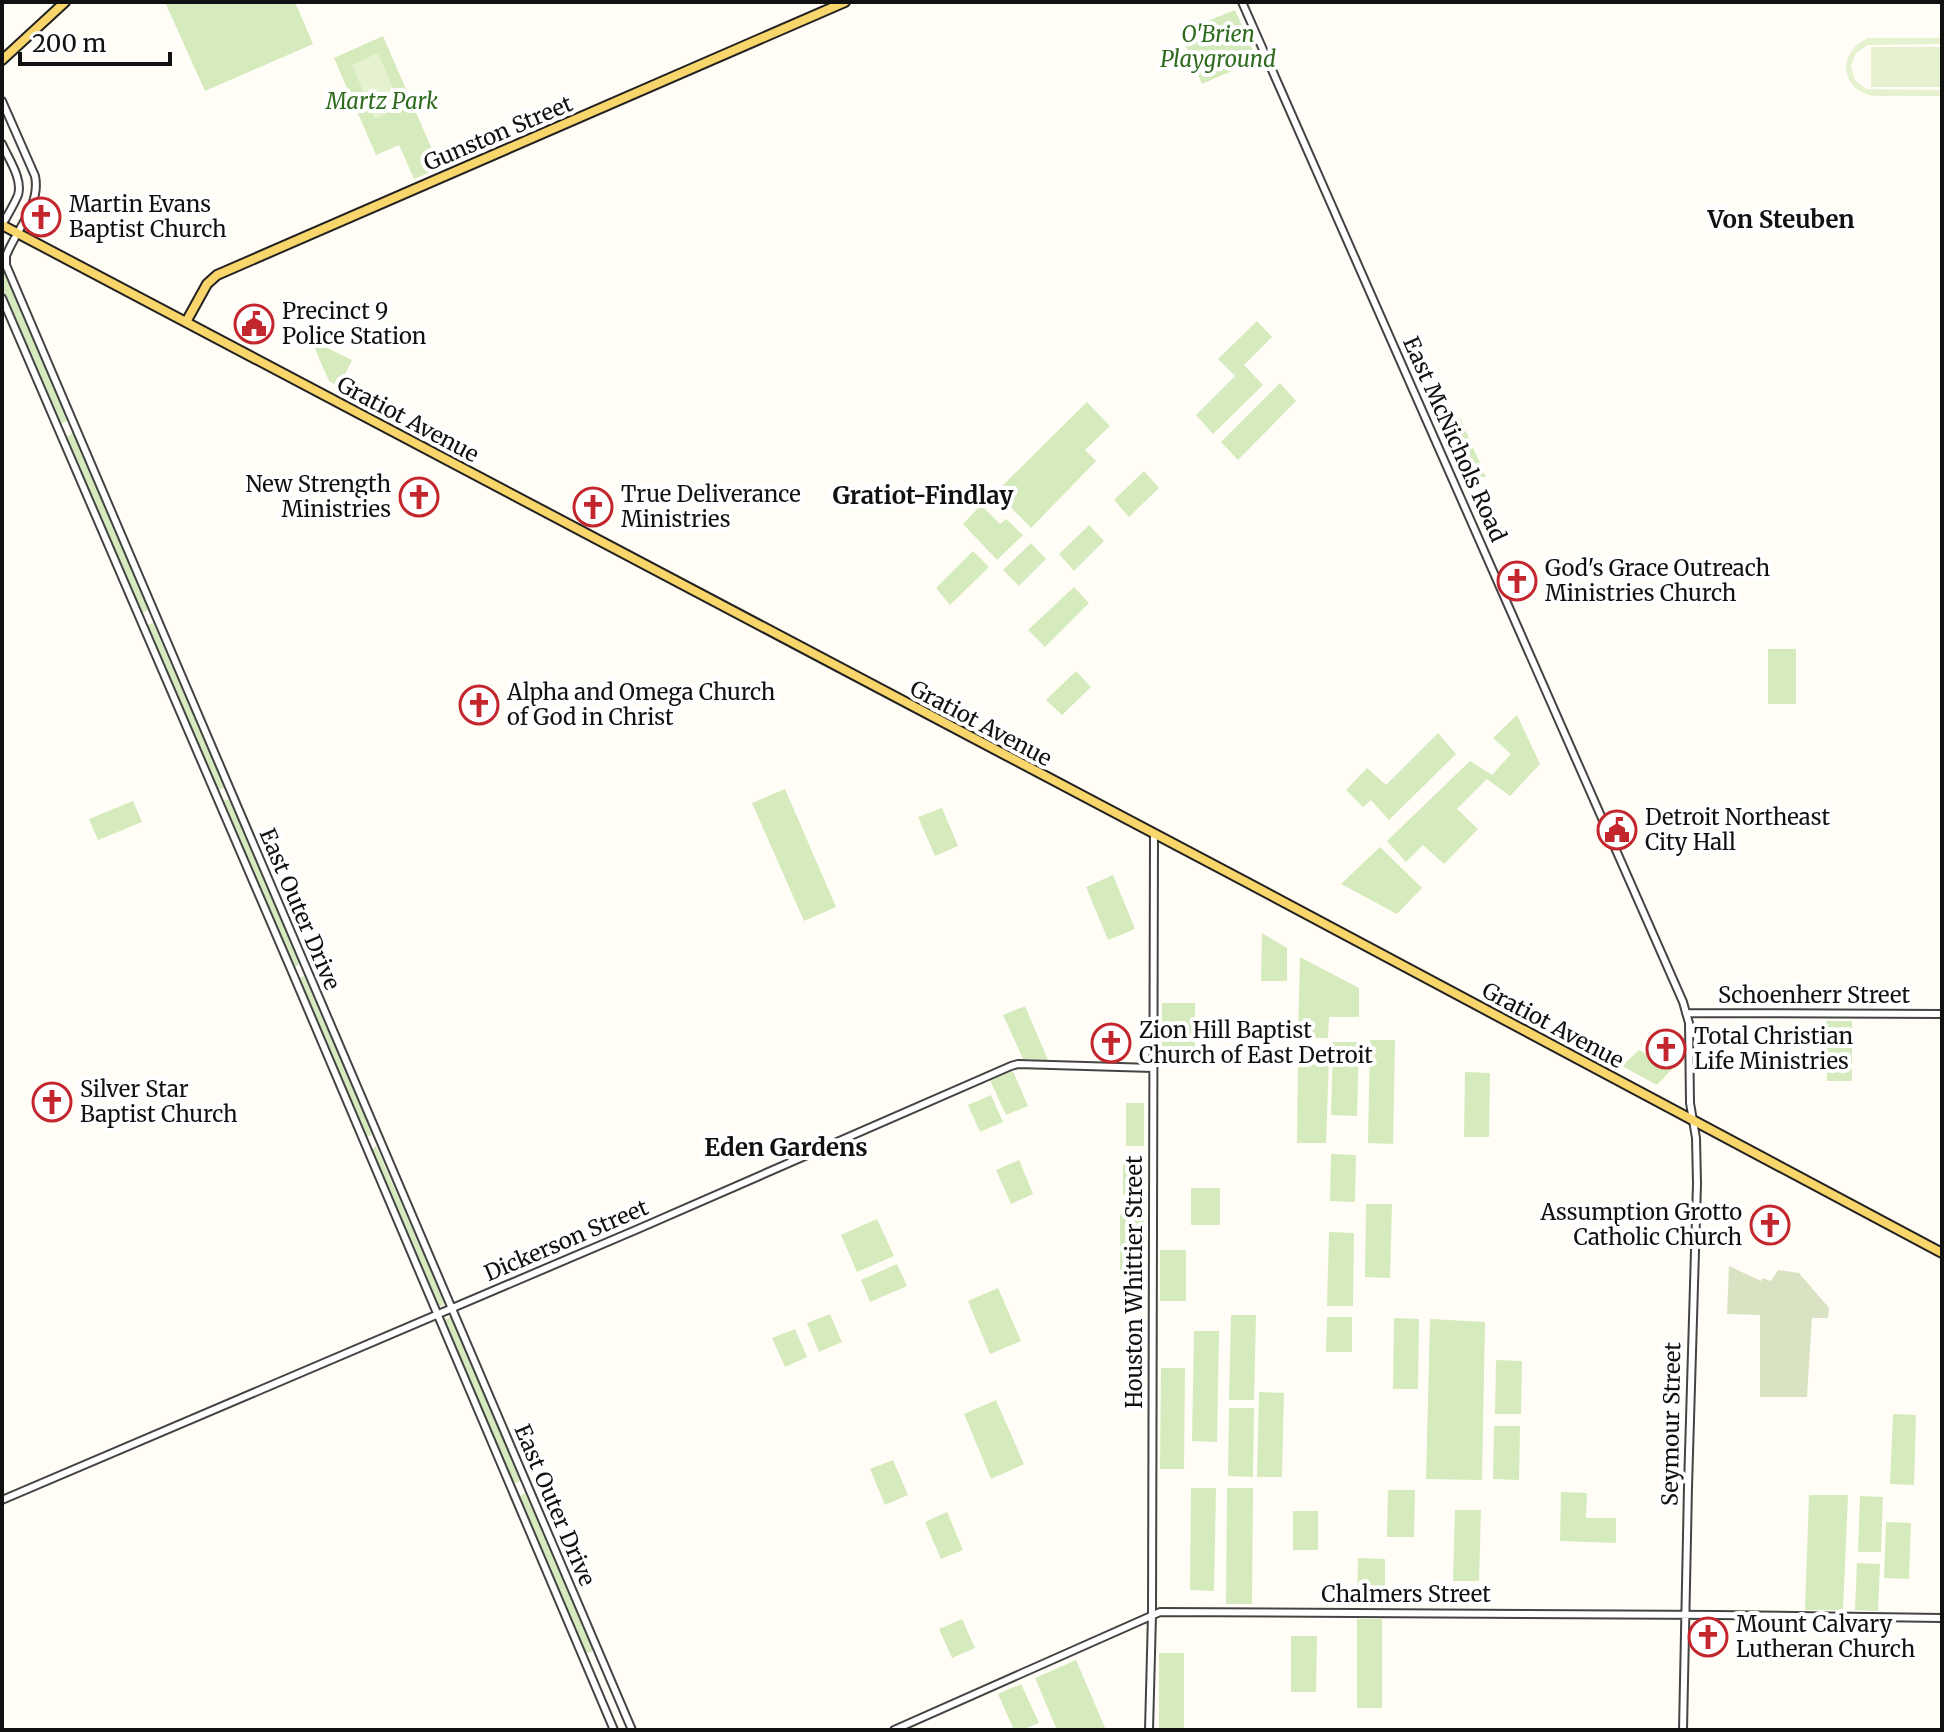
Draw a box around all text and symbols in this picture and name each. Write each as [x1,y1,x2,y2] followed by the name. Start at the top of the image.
[20,16,170,66] scale bar
[1160,20,1276,73] park label: O'Brien Playground
[32,28,107,59] text: 200 m
[325,87,438,115] park label: Martz Park
[419,89,577,177] street label: Gunston Street
[69,190,227,243] place label: Martin Evans Baptist Church
[20,196,62,238] church icon: Martin Evans Baptist Church
[1706,204,1855,235] district label: Von Steuben
[282,297,427,350] place label: Precinct 9 Police Station
[233,303,275,345] public building icon: Precinct 9 Police Station
[1397,332,1513,546] street label: East McNichols Road
[332,370,484,468] street label: Gratiot Avenue
[245,470,391,523] place label: New Strength Ministries
[398,476,440,518] church icon: New Strength Ministries
[621,480,801,533] place label: True Deliverance Ministries
[833,480,1014,511] district label: Gratiot-Findlay
[572,486,614,528] church icon: True Deliverance Ministries
[1545,554,1770,607] place label: God's Grace Outreach Ministries Church
[1496,560,1538,602] church icon: God's Grace Outreach Ministries Church
[905,674,1057,772] street label: Gratiot Avenue
[506,678,776,731] place label: Alpha and Omega Church of God in Christ
[458,684,500,726] church icon: Alpha and Omega Church of God in Christ
[1645,803,1830,856] place label: Detroit Northeast City Hall
[1596,809,1638,851] public building icon: Detroit Northeast City Hall
[253,824,347,994] street label: East Outer Drive
[1477,976,1629,1074] street label: Gratiot Avenue
[1718,981,1910,1009] street label: Schoenherr Street
[1139,1016,1373,1069] place label: Zion Hill Baptist Church of East Detroit
[1090,1022,1132,1064] church icon: Zion Hill Baptist Church of East Detroit
[1694,1022,1853,1075] place label: Total Christian Life Ministries
[1645,1028,1687,1070] church icon: Total Christian Life Ministries
[80,1075,238,1128] place label: Silver Star Baptist Church
[31,1081,73,1123] church icon: Silver Star Baptist Church
[704,1132,868,1163] district label: Eden Gardens
[1120,1155,1148,1409] street label: Houston Whittier Street
[480,1193,653,1287] street label: Dickerson Street
[1540,1198,1742,1251] place label: Assumption Grotto Catholic Church
[1749,1204,1791,1246] church icon: Assumption Grotto Catholic Church
[1656,1341,1686,1506] street label: Seymour Street
[508,1420,602,1590] street label: East Outer Drive
[1321,1580,1491,1608] street label: Chalmers Street
[1736,1610,1916,1663] place label: Mount Calvary Lutheran Church
[1687,1616,1729,1658] church icon: Mount Calvary Lutheran Church

